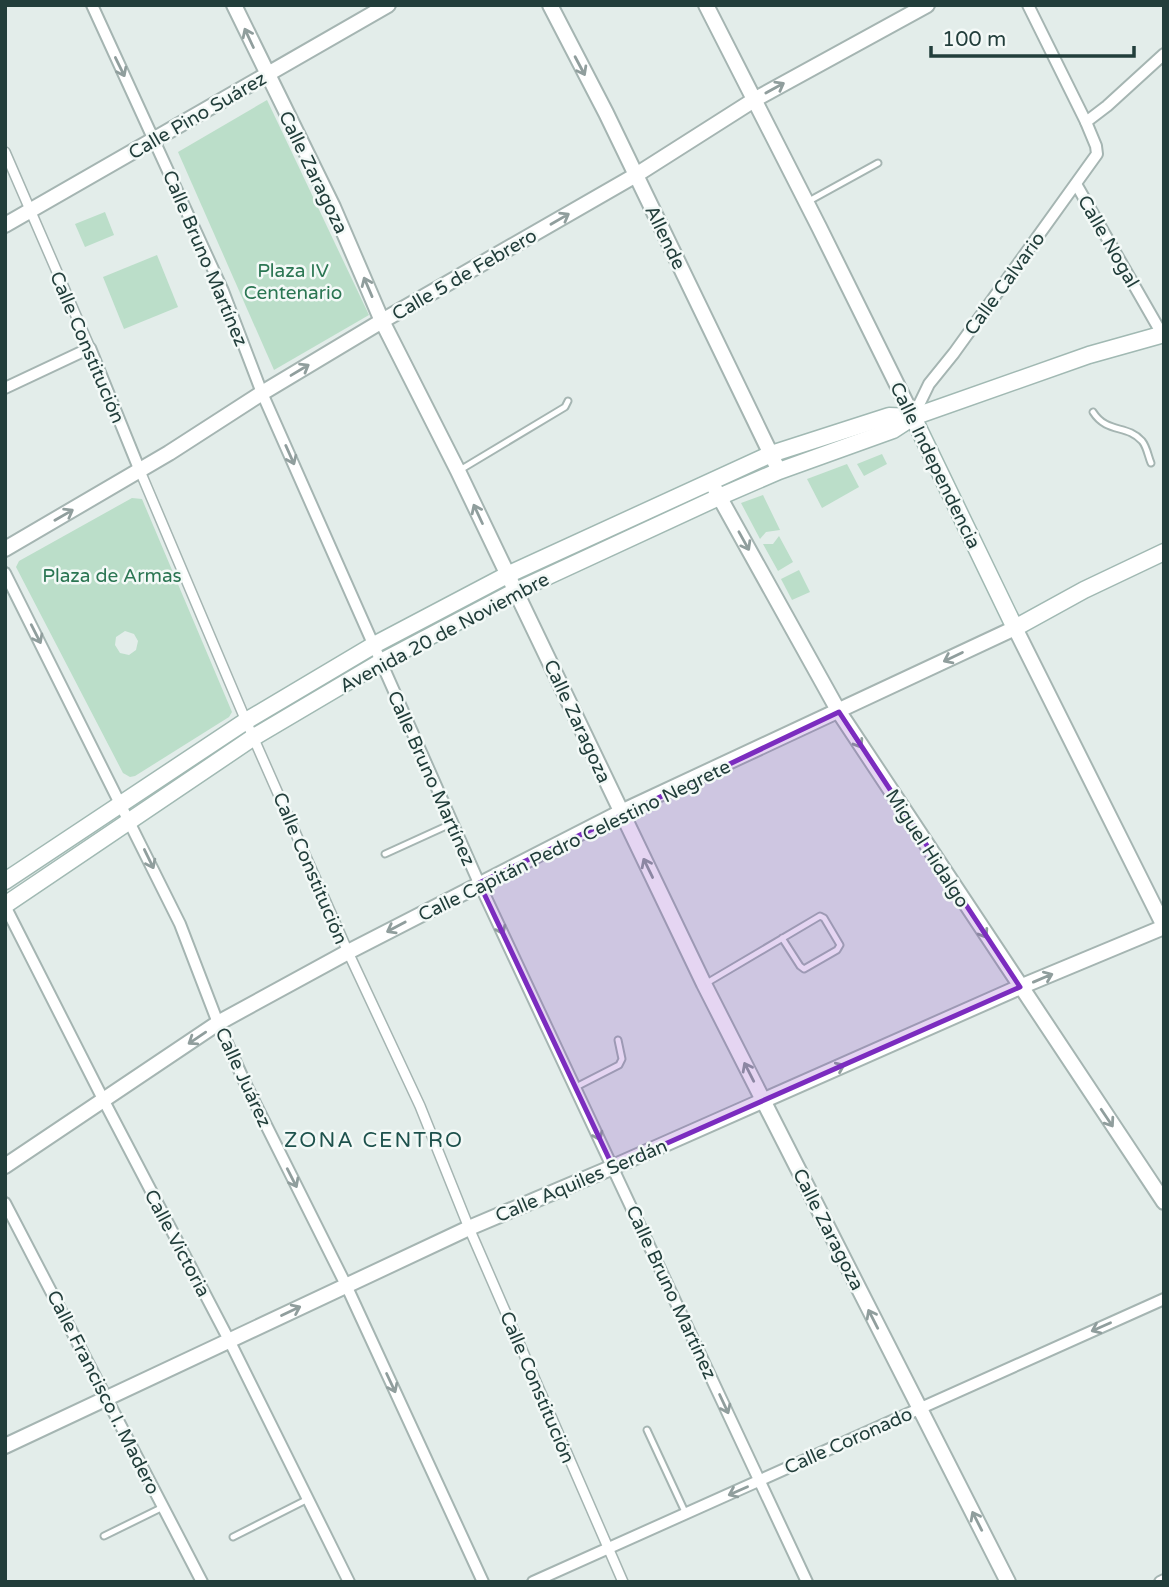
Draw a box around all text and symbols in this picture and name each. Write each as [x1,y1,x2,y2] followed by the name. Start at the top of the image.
[931,14,1134,58] scale bar
[242,27,255,49] one-way arrow
[942,27,1006,52] text: 100 m
[574,55,587,76] one-way arrow
[114,57,127,78] one-way arrow
[125,67,270,164] street label: Calle Pino Suárez
[765,81,785,95] one-way arrow
[274,108,352,237] street label: Calle Zaragoza
[158,167,252,350] street label: Calle Bruno Martínez
[1073,191,1143,292] street label: Calle Nogal
[640,202,690,273] street label: Allende
[549,212,570,225] one-way arrow
[388,224,541,325] street label: Calle 5 de Febrero
[960,228,1050,339] street label: Calle Calvario
[244,260,342,304] park label: Plaza IV Centenario
[45,268,129,427] street label: Calle Constitución
[361,277,374,298] one-way arrow
[290,363,310,377] one-way arrow
[885,378,985,552] street label: Calle Independencia
[284,444,297,465] one-way arrow
[471,504,485,525] one-way arrow
[54,508,74,522] one-way arrow
[738,530,751,551] one-way arrow
[42,565,182,587] park label: Plaza de Armas
[336,568,553,697] street label: Avenida 20 de Noviembre
[29,623,43,644] one-way arrow
[943,651,964,665] one-way arrow
[539,656,615,787] street label: Calle Zaragoza
[383,688,480,869] street label: Calle Bruno Martínez
[849,729,863,748] one-way arrow
[415,756,734,926] street label: Calle Capitán Pedro Celestino Negrete
[881,785,974,912] street label: Miguel Hidalgo
[268,789,352,948] street label: Calle Constitución
[142,848,156,869] one-way arrow
[640,858,654,879] one-way arrow
[493,914,507,935] one-way arrow
[974,919,988,938] one-way arrow
[386,921,407,935] one-way arrow
[1031,970,1053,983] one-way arrow
[210,1024,276,1131] street label: Calle Juárez
[188,1031,207,1045] one-way arrow
[742,1062,756,1082] one-way arrow
[823,1062,845,1075] one-way arrow
[1100,1108,1115,1127] one-way arrow
[590,1120,603,1141] one-way arrow
[284,1128,464,1153] district label: ZONA CENTRO
[492,1135,671,1227] street label: Calle Aquiles Serdán
[788,1165,868,1294] street label: Calle Zaragoza
[286,1167,300,1188] one-way arrow
[140,1186,215,1301] street label: Calle Victoria
[621,1202,721,1383] street label: Calle Bruno Martínez
[42,1287,164,1498] street label: Calle Francisco I. Madero
[280,1303,301,1317] one-way arrow
[495,1308,579,1467] street label: Calle Constitución
[866,1309,880,1329] one-way arrow
[1091,1321,1113,1334] one-way arrow
[385,1372,398,1393] one-way arrow
[717,1393,731,1414] one-way arrow
[781,1403,916,1479] street label: Calle Coronado
[727,1485,749,1498] one-way arrow
[970,1511,983,1532] one-way arrow

